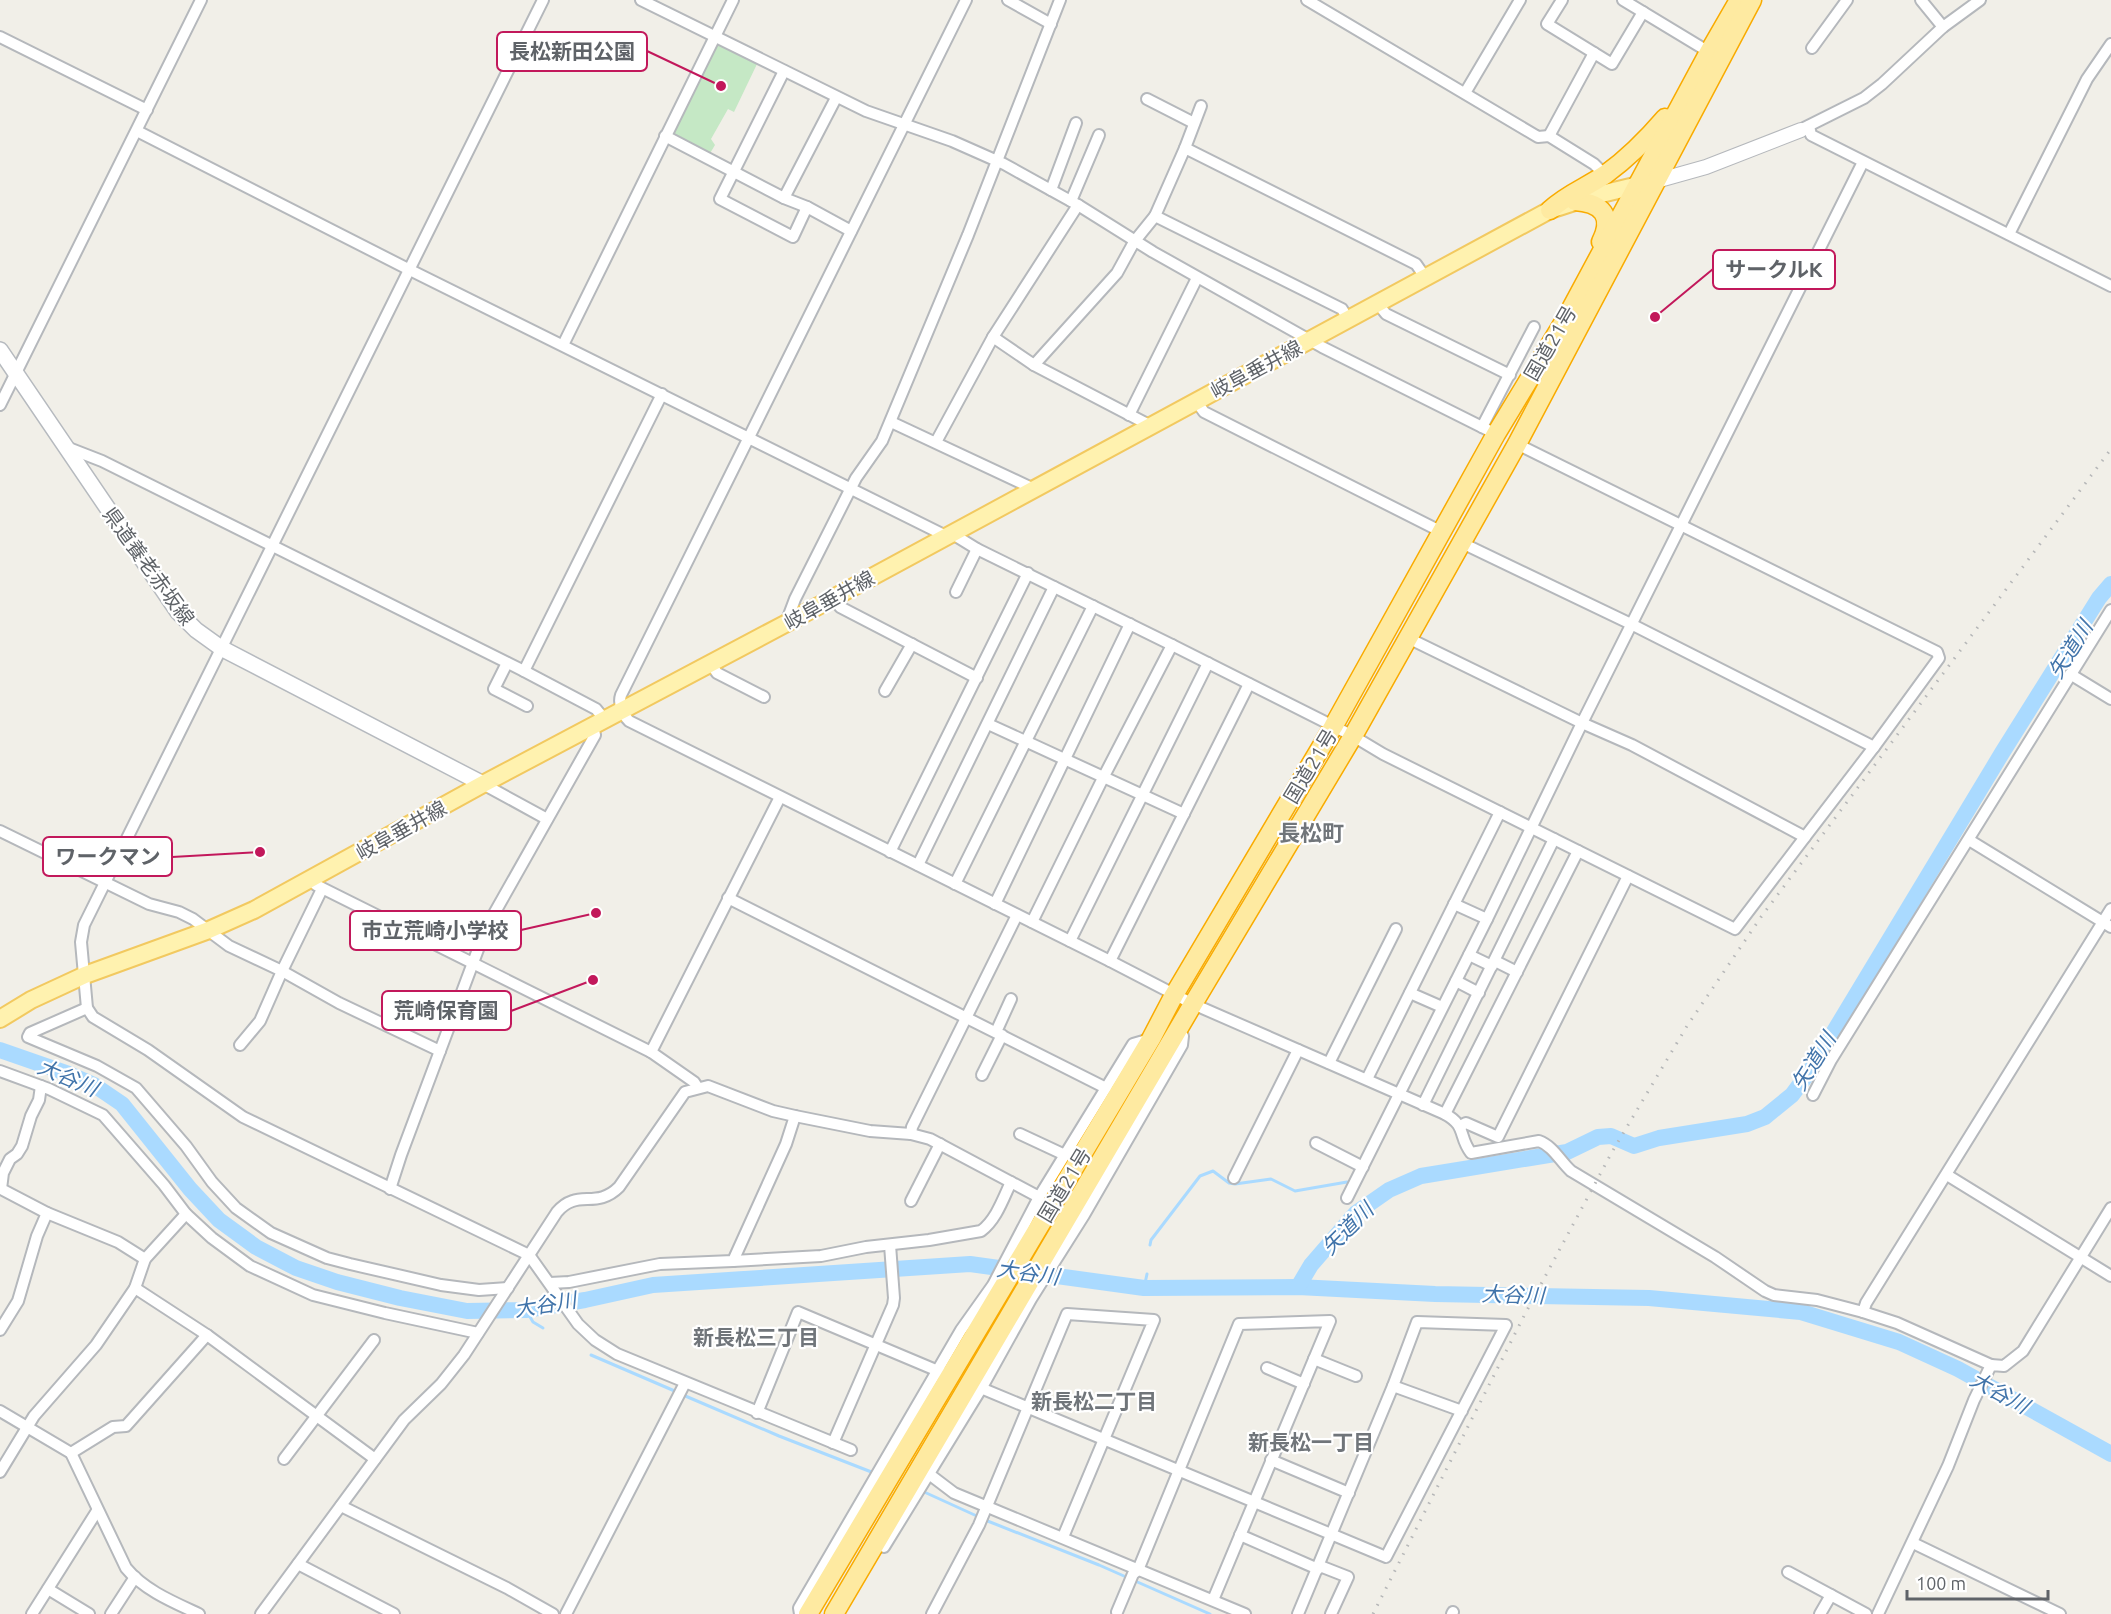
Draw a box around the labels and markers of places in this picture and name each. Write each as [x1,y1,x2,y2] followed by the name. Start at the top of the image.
[497,32,647,71] callout: 長松新田公園
[1713,250,1835,289] callout: サークルK
[43,837,172,876] callout: ワークマン
[350,911,521,950] callout: 市立荒崎小学校
[382,991,511,1030] callout: 荒崎保育園

